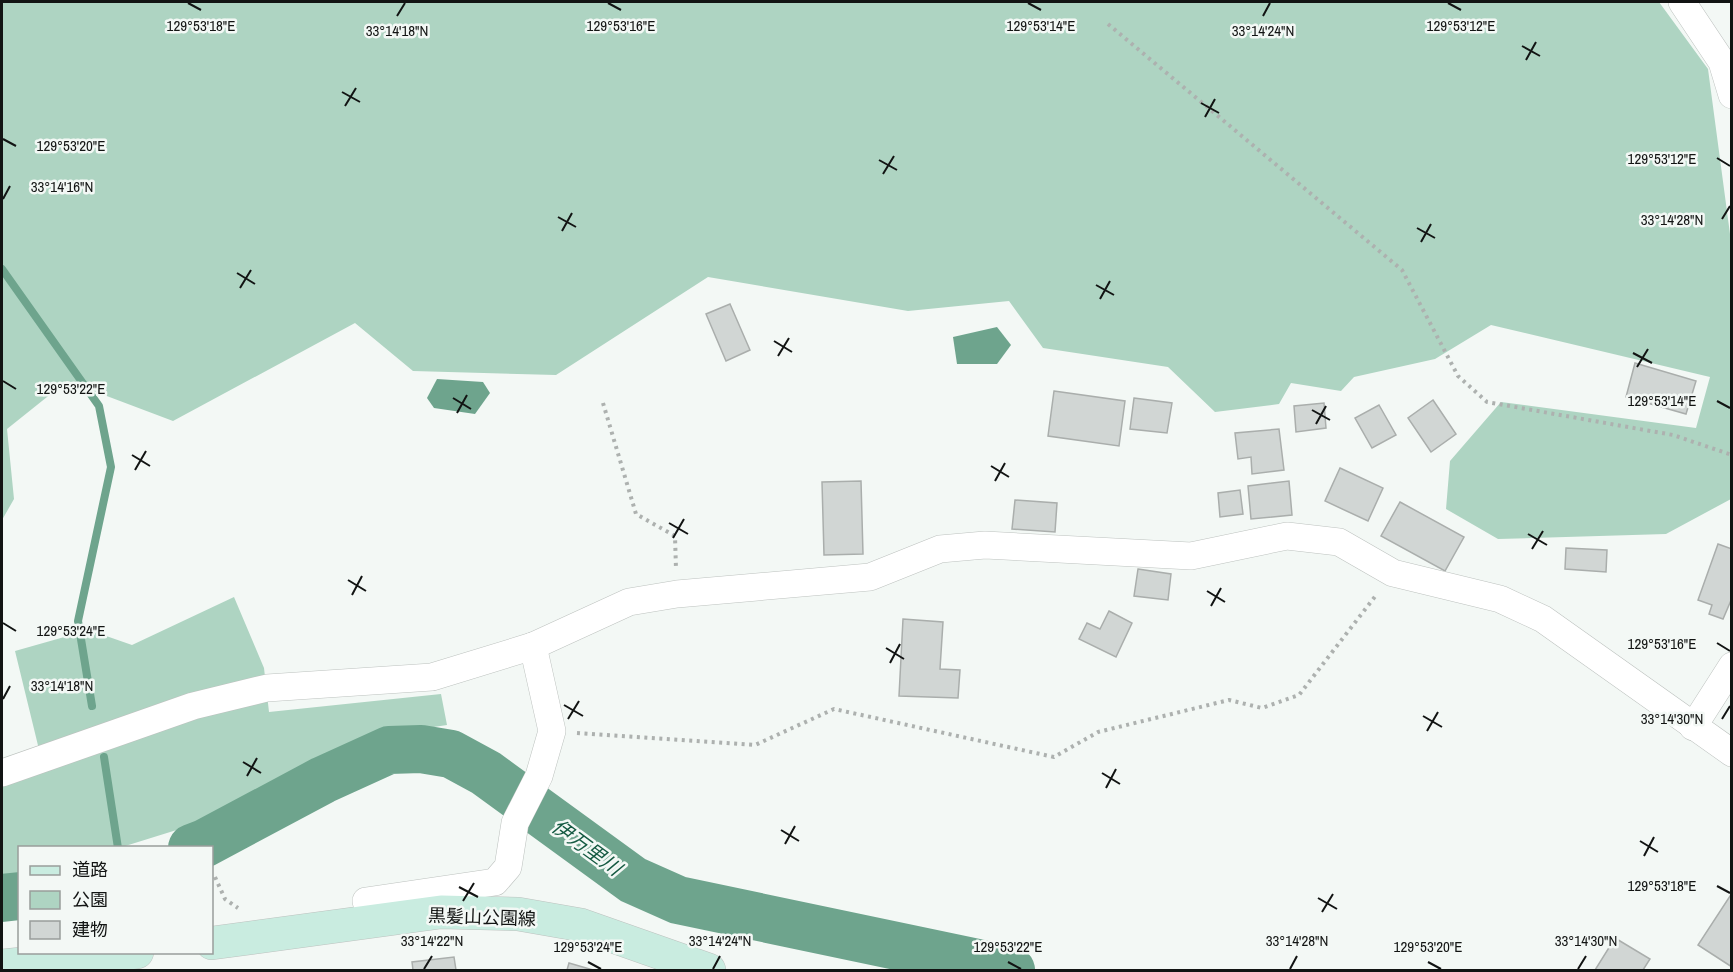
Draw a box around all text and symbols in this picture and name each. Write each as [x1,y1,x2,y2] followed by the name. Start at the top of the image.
[167,15,235,36] text: 129°53'18"E
[587,15,655,36] text: 129°53'16"E
[1007,15,1075,36] text: 129°53'14"E
[1427,15,1495,36] text: 129°53'12"E
[366,20,428,41] text: 33°14'18"N
[1232,20,1294,41] text: 33°14'24"N
[37,135,105,156] text: 129°53'20"E
[1628,148,1696,169] text: 129°53'12"E
[31,176,93,197] text: 33°14'16"N
[1641,209,1703,230] text: 33°14'28"N
[37,378,105,399] text: 129°53'22"E
[1628,390,1696,411] text: 129°53'14"E
[37,620,105,641] text: 129°53'24"E
[1628,633,1696,654] text: 129°53'16"E
[31,675,93,696] text: 33°14'18"N
[1641,708,1703,729] text: 33°14'30"N
[547,813,629,883] water label: 伊万里川
[18,846,213,954] legend
[72,857,108,882] text: 道路
[1628,875,1696,896] text: 129°53'18"E
[72,887,108,912] text: 公園
[428,903,536,931] street label: 黒髪山公園線
[72,917,108,942] text: 建物
[401,930,463,951] text: 33°14'22"N
[689,930,751,951] text: 33°14'24"N
[1266,930,1328,951] text: 33°14'28"N
[1555,930,1617,951] text: 33°14'30"N
[554,936,622,957] text: 129°53'24"E
[974,936,1042,957] text: 129°53'22"E
[1394,936,1462,957] text: 129°53'20"E

